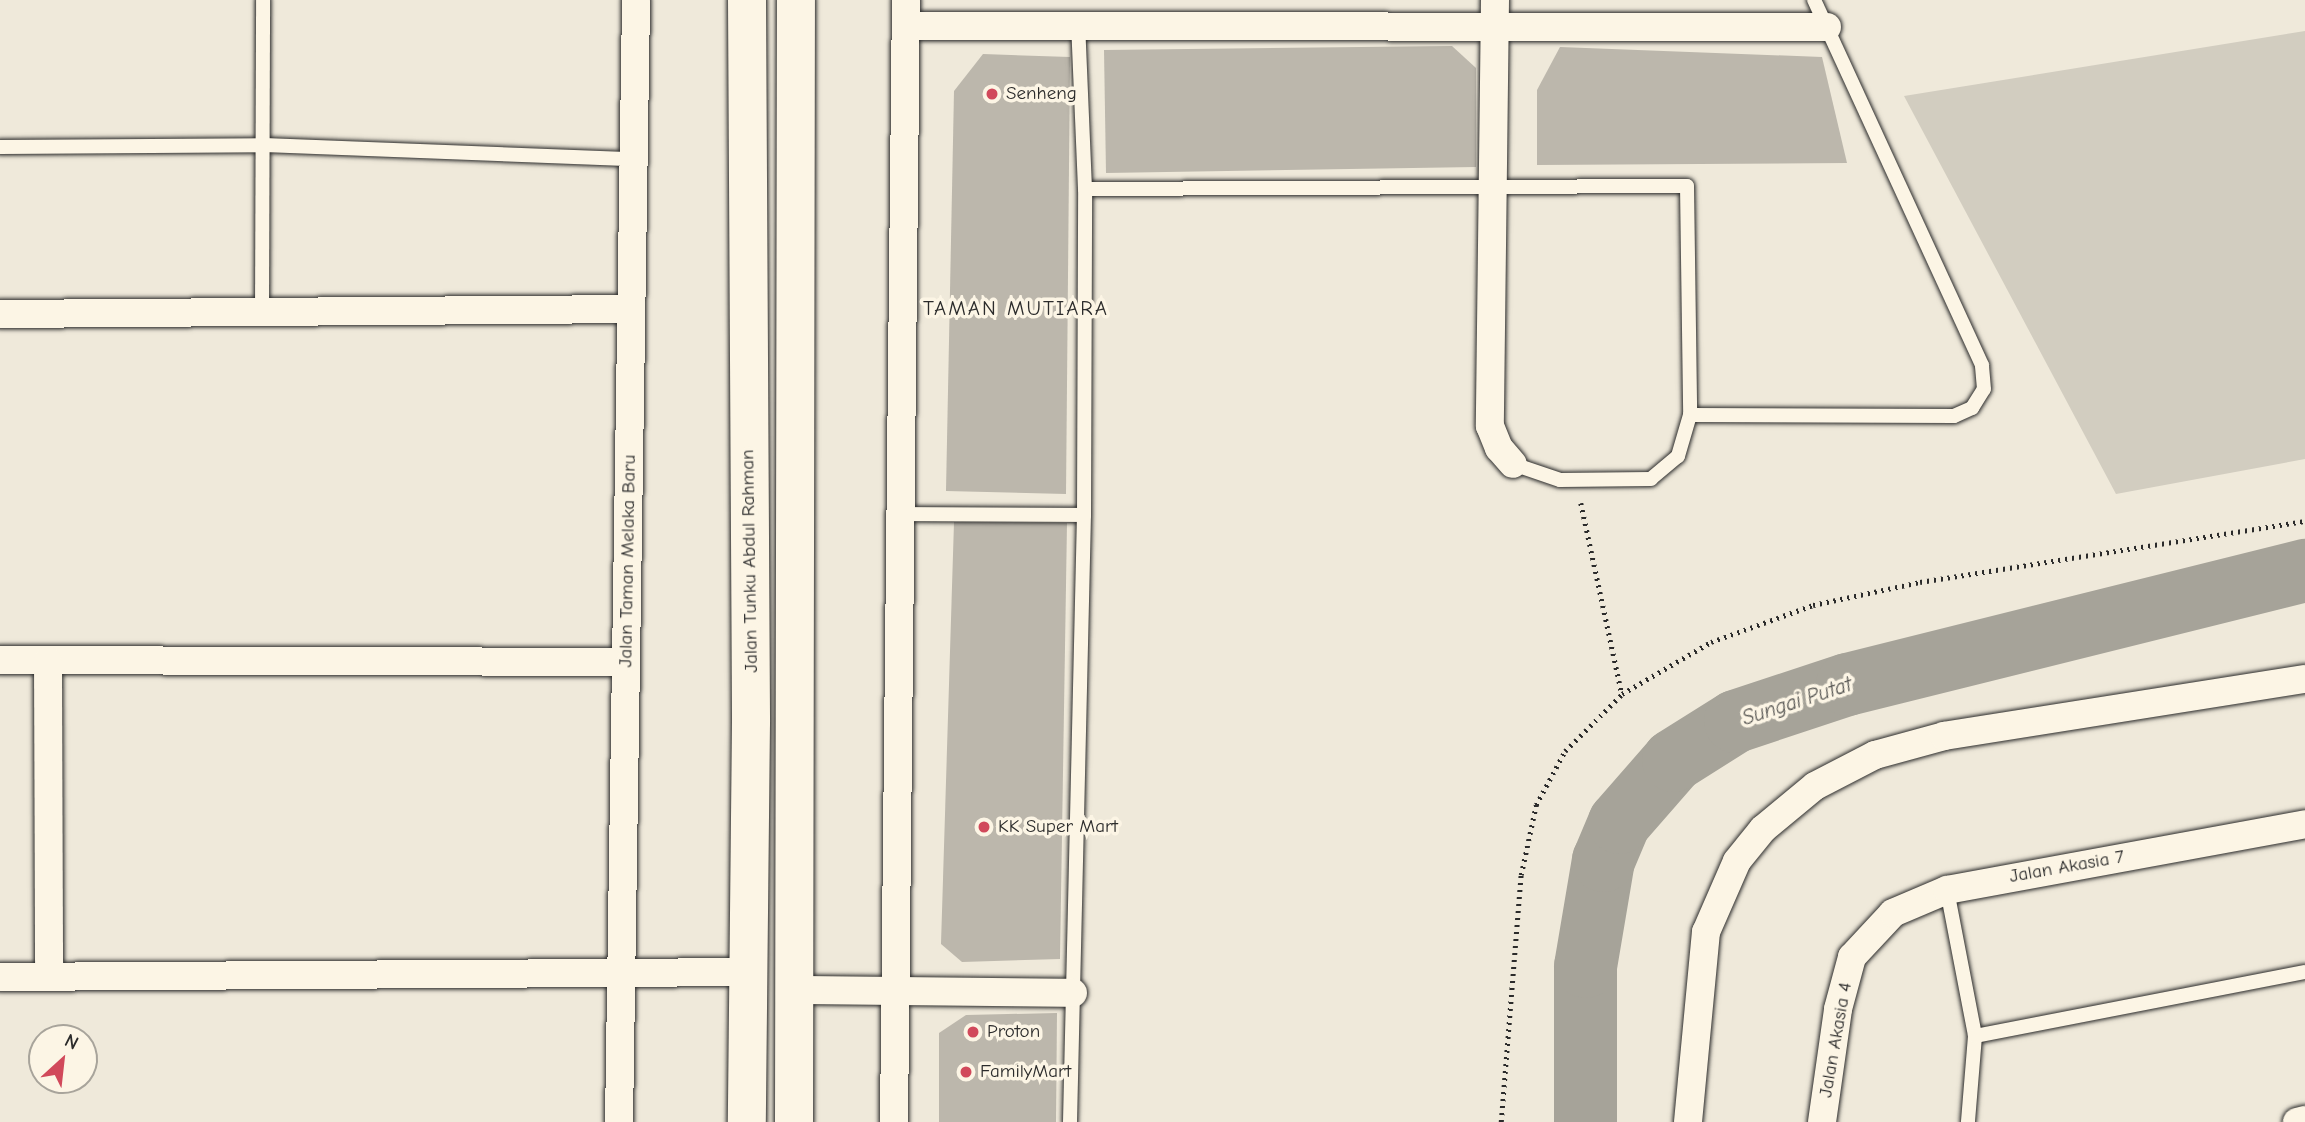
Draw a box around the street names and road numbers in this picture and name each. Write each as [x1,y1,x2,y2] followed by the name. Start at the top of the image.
[737,449,763,673] street label: Jalan Tunku Abdul Rahman
[615,454,641,668] street label: Jalan Taman Melaka Baru
[2008,846,2126,888] street label: Jalan Akasia 7
[1815,981,1857,1099] street label: Jalan Akasia 4

